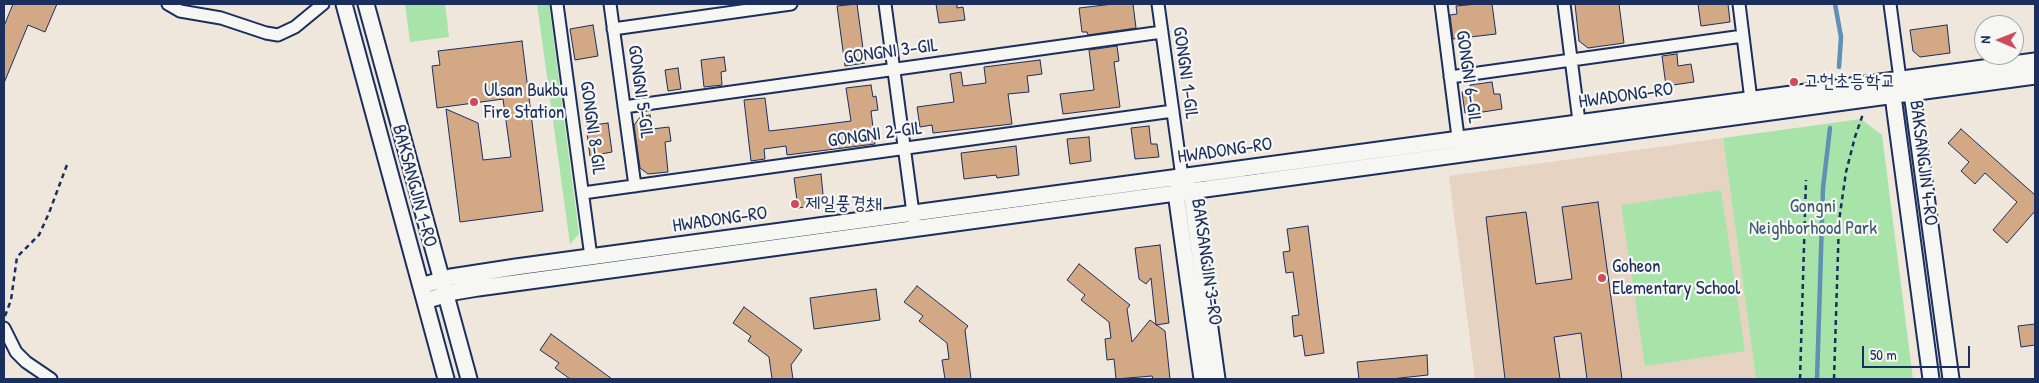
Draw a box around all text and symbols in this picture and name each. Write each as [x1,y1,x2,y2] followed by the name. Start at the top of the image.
[1974,15,2024,65] north arrow
[1167,25,1203,121] street label: GONGNI 1-GIL
[1450,29,1486,125] street label: GONGNI 6-GIL
[843,34,939,70] street label: GONGNI 3-GIL
[1975,36,1994,44] text: N
[622,44,658,140] street label: GONGNI 5-GIL
[1804,71,1896,93] place label: 고헌초등학교
[1788,76,1800,88] marker: 고헌초등학교
[1577,78,1675,114] street label: HWADONG-RO
[484,80,568,124] place label: Ulsan Bukbu Fire Station
[574,80,610,176] street label: GONGNI 8-GIL
[468,96,480,108] marker: Ulsan Bukbu Fire Station
[1904,99,1942,227] street label: BAKSANGJIN 4-RO
[826,117,924,153] street label: GONGNI 2-GIL
[387,122,441,250] street label: BAKSANGJIN 1-RO
[1176,133,1274,169] street label: HWADONG-RO
[805,193,881,215] place label: 제일풍경채
[1749,196,1877,240] park label: Gongni Neighborhood Park
[1186,197,1226,327] street label: BAKSANGJIN 3-RO
[789,198,801,210] marker: 제일풍경채
[671,202,769,238] street label: HWADONG-RO
[1612,256,1740,300] place label: Goheon Elementary School
[1596,272,1608,284] marker: Goheon Elementary School
[1864,336,1972,368] scale bar
[1870,344,1897,365] text: 50 m

